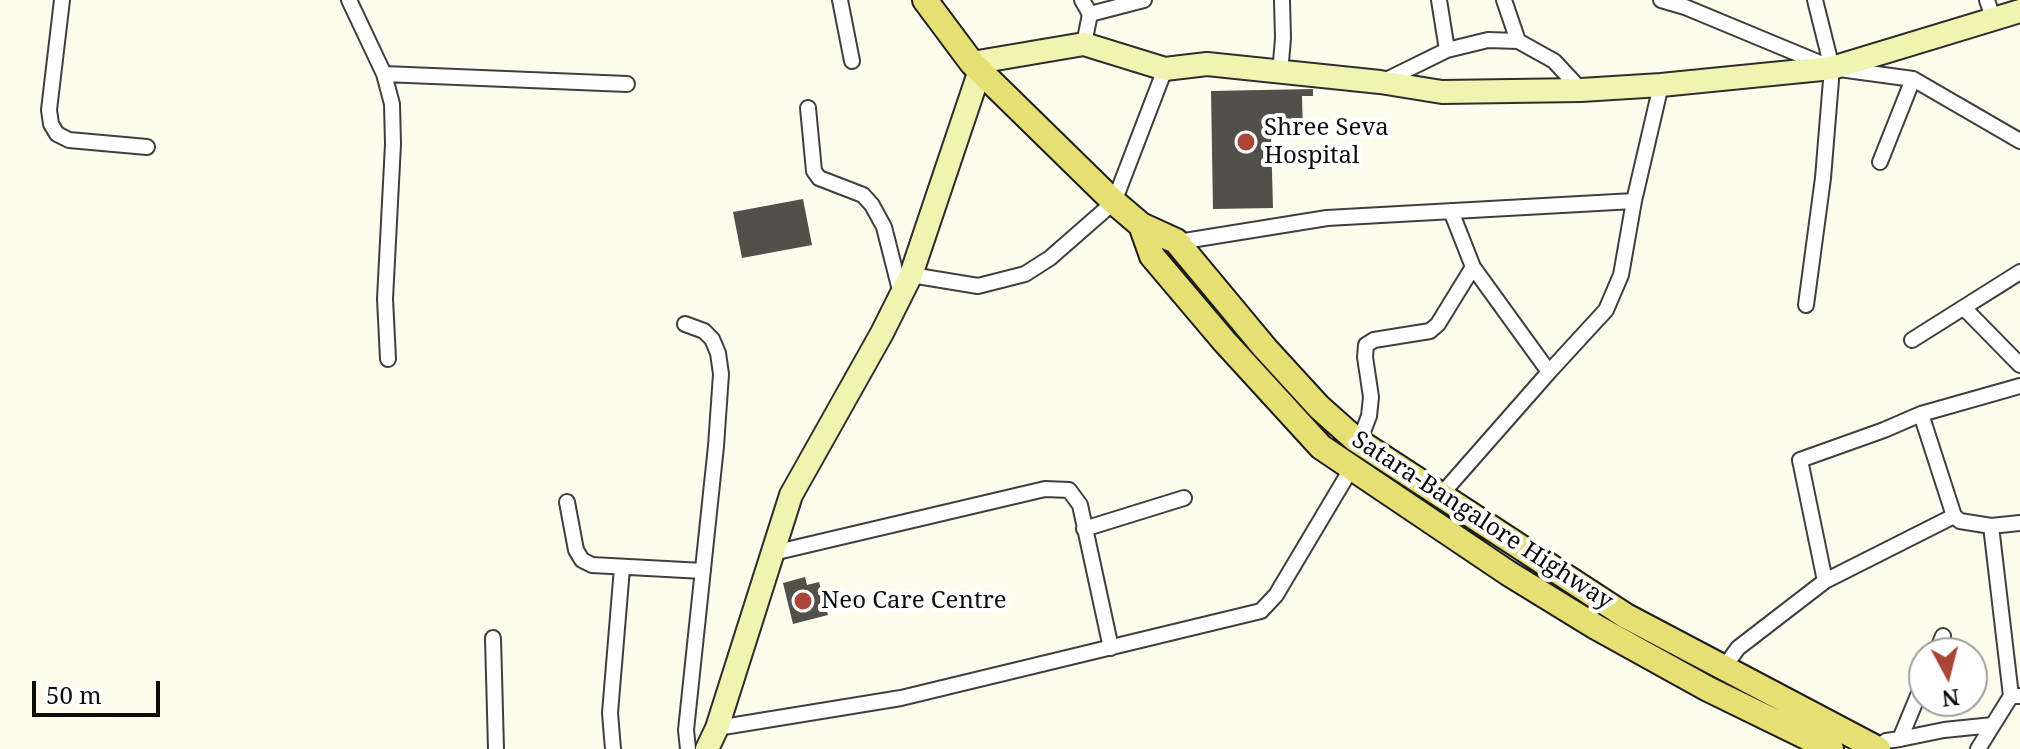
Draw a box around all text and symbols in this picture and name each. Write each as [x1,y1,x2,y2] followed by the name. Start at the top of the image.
[1264,114,1389,170] place label: Shree Seva Hospital
[1235,131,1257,153] marker: Shree Seva Hospital
[1346,426,1618,616] street label: Satara-Bangalore Highway
[821,587,1007,615] place label: Neo Care Centre
[792,590,814,612] marker: Neo Care Centre
[1908,637,1988,717] north arrow
[36,665,164,715] scale bar
[46,678,102,711] text: 50 m
[1940,683,1961,715] text: N

